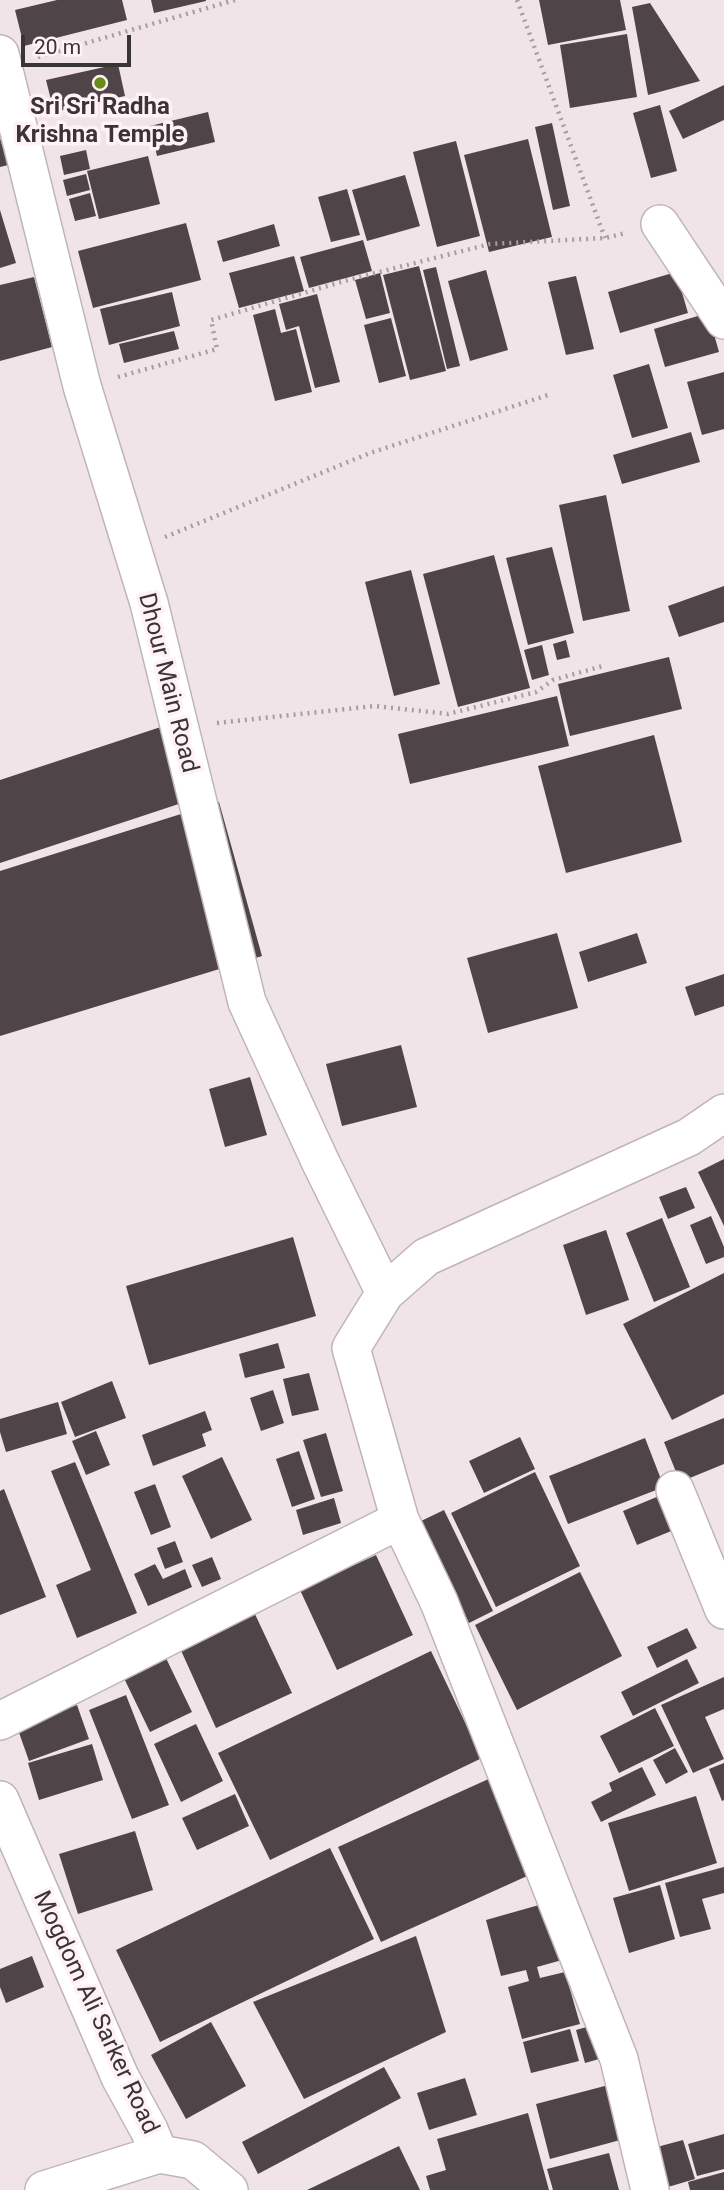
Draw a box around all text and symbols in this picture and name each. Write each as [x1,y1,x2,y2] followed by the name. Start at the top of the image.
[24,21,135,65] scale bar
[34,35,81,59] text: 20 m
[92,75,108,91] marker: Sri Sri Radha Krishna Temple
[16,94,184,150] place label: Sri Sri Radha Krishna Temple
[131,590,203,776] street label: Dhour Main Road
[26,1887,164,2139] street label: Mogdom Ali Sarker Road

